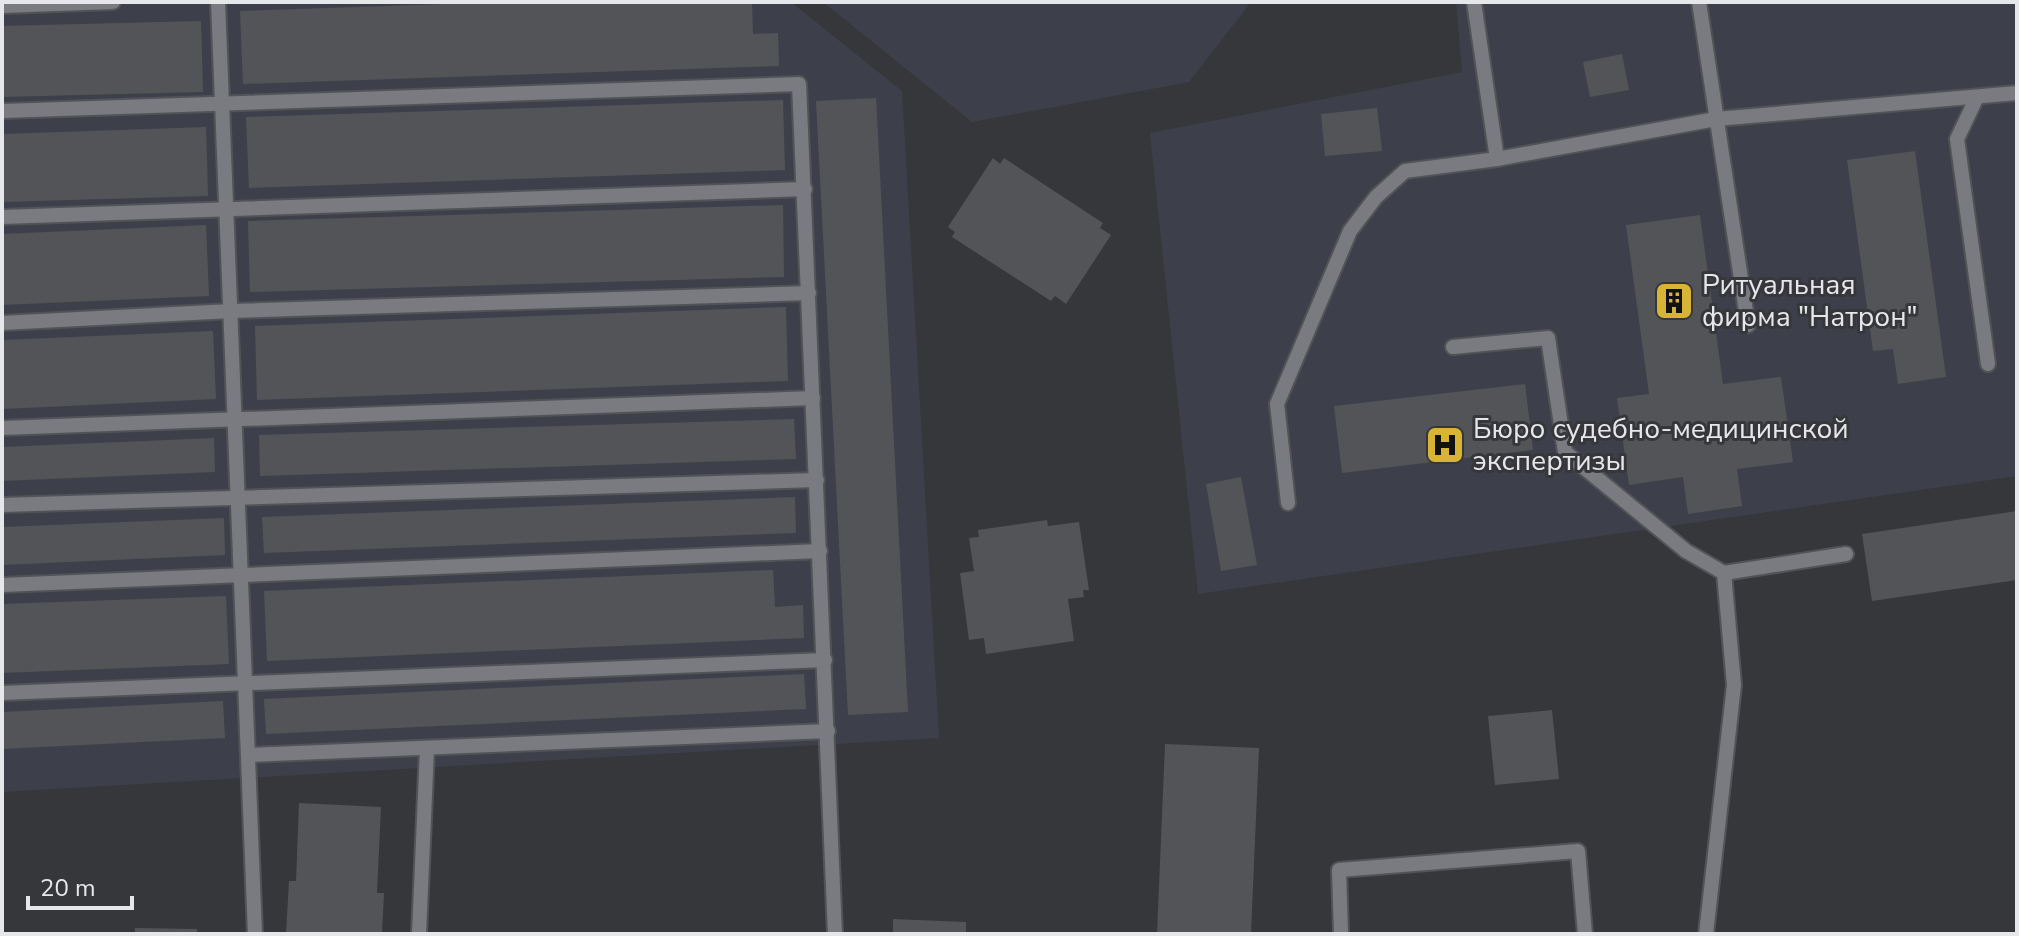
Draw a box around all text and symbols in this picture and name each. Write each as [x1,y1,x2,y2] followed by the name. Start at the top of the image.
[1702,266,1918,336] place label: Ритуальная фирма "Натрон"
[1653,280,1695,322] building icon: Ритуальная фирма "Натрон"
[1473,410,1849,480] place label: Бюро судебно-медицинской экспертизы
[1424,424,1466,466] hospital icon: Бюро судебно-медицинской экспертизы
[28,860,132,910] scale bar
[40,872,96,904] text: 20 m

